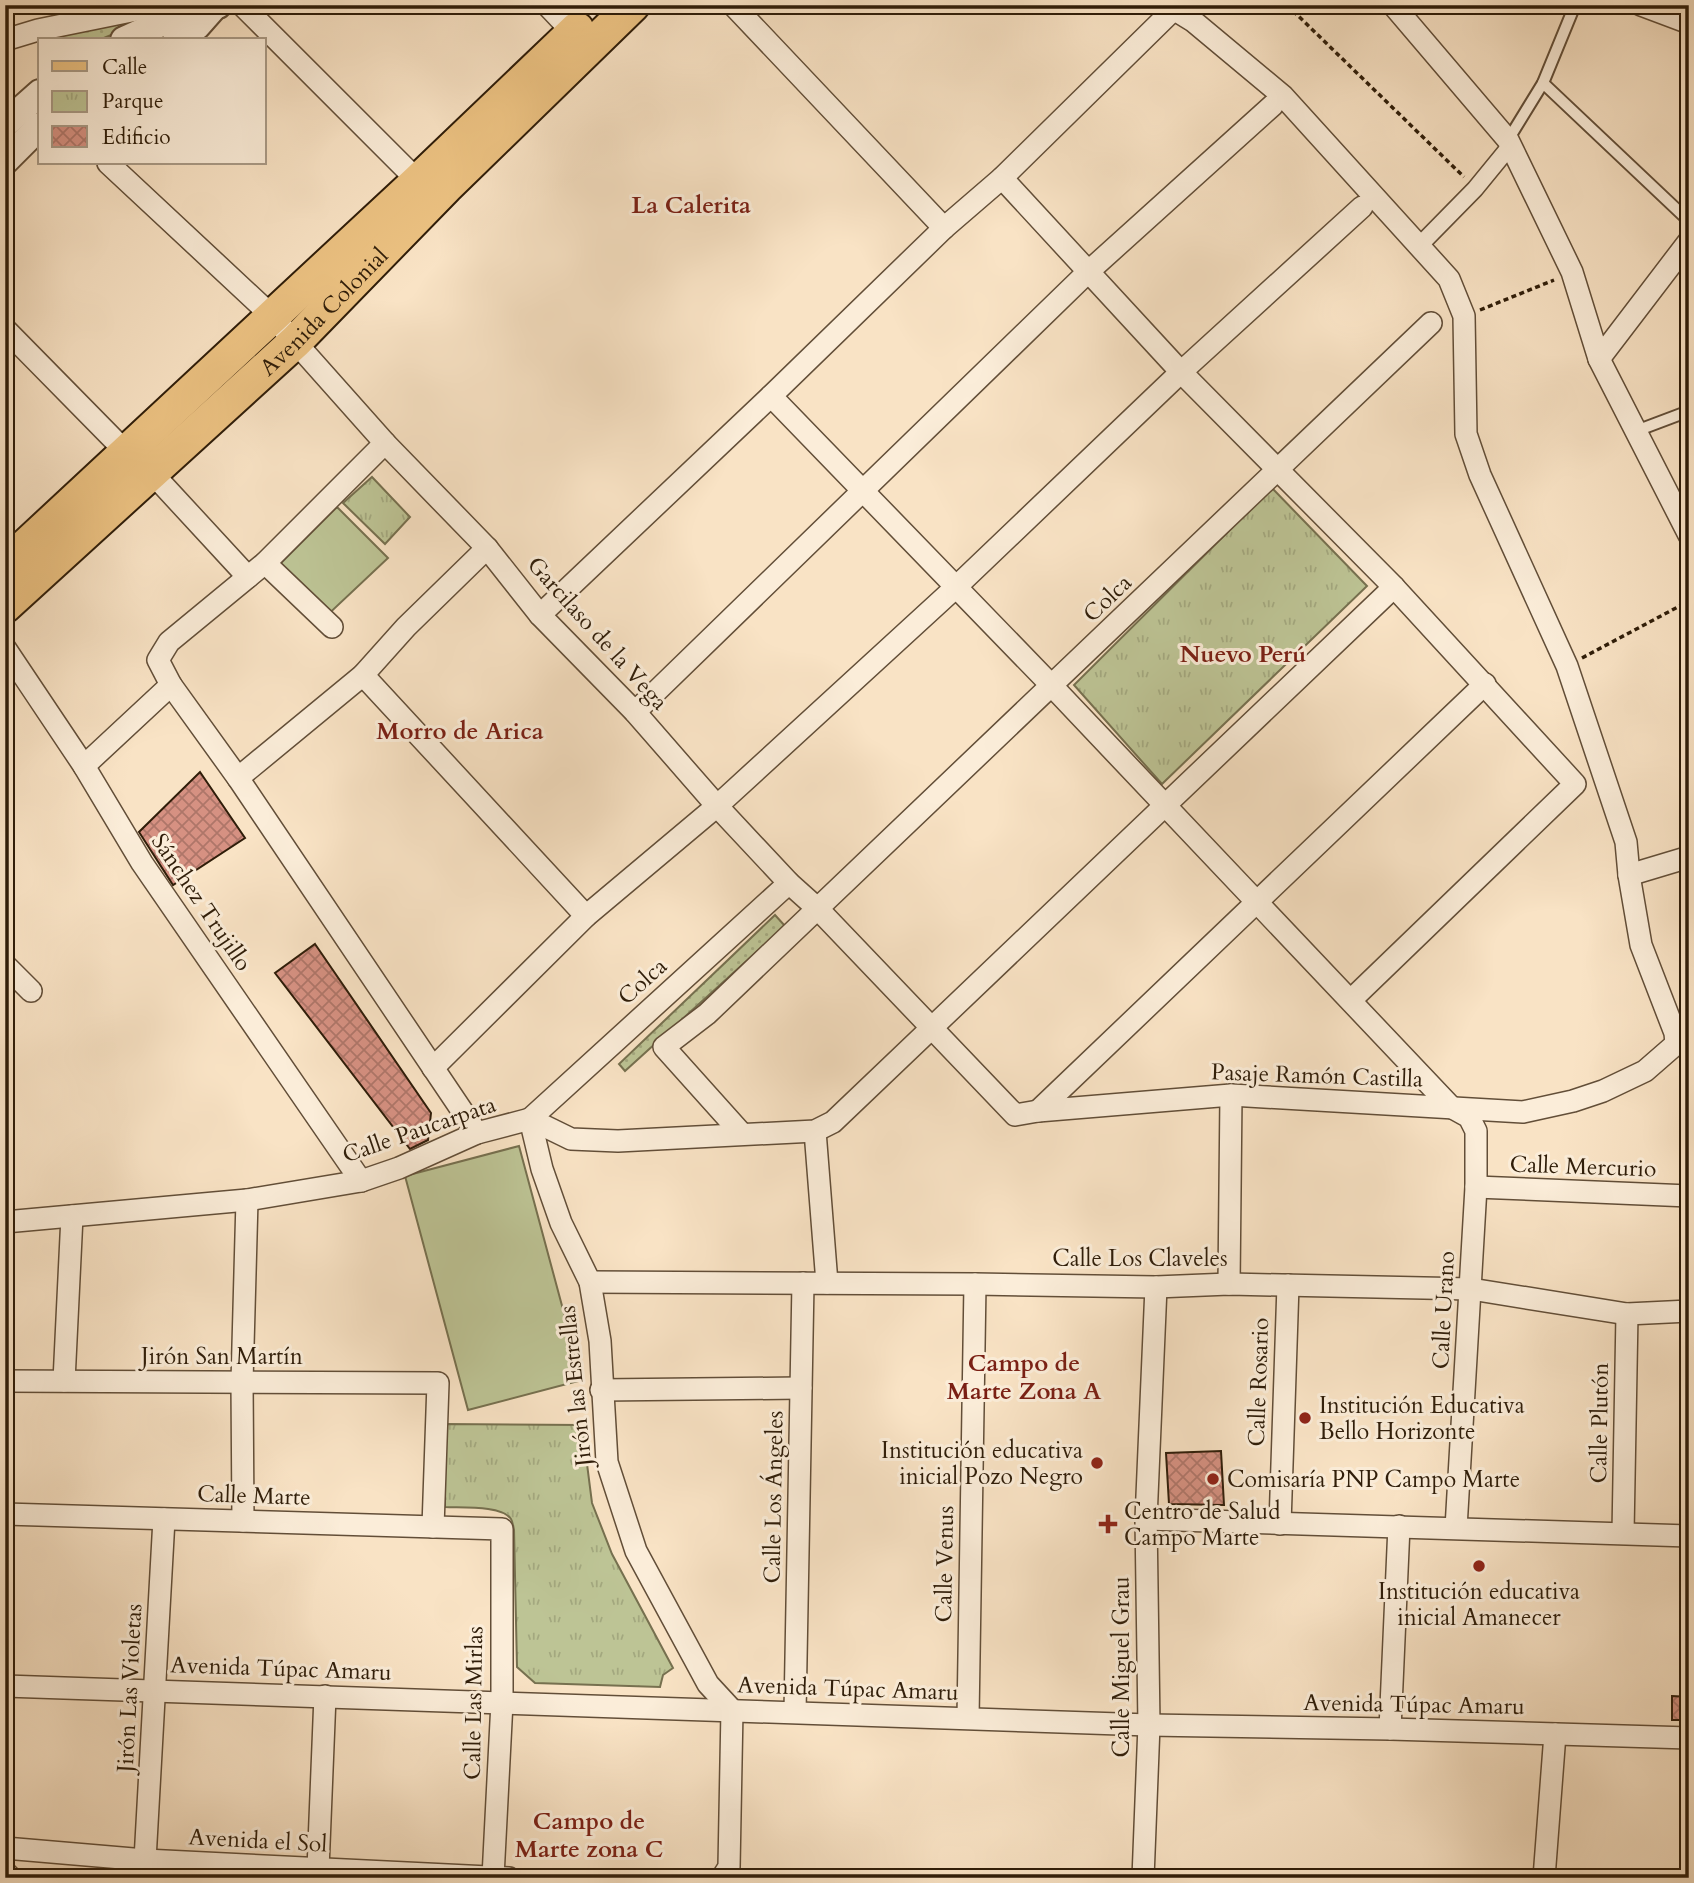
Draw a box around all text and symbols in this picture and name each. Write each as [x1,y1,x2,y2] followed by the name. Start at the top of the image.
[38,38,266,164] legend
[102,53,147,82] text: Calle
[102,87,163,116] text: Parque
[102,123,171,152] text: Edificio
[631,189,751,222] district label: La Calerita
[253,241,395,383] street label: Avenida Colonial
[520,550,675,717] street label: Garcilaso de la Vega
[1076,568,1138,629] street label: Colca
[1180,638,1306,671] district label: Nuevo Perú
[376,715,544,748] district label: Morro de Arica
[144,827,259,977] street label: Sánchez Trujillo
[611,951,674,1012] street label: Colca
[1211,1056,1423,1095] street label: Pasaje Ramón Castilla
[338,1089,500,1170] street label: Calle Paucarpata
[1509,1148,1657,1185] street label: Calle Mercurio
[1052,1243,1228,1274] street label: Calle Los Claveles
[1425,1250,1462,1370] street label: Calle Urano
[552,1304,600,1471] street label: Jirón las Estrellas
[1241,1317,1276,1447] street label: Calle Rosario
[138,1341,303,1372] street label: Jirón San Martín
[947,1347,1101,1408] district label: Campo de Marte Zona A
[1583,1362,1616,1484] street label: Calle Plutón
[1319,1390,1525,1447] place label: Institución Educativa Bello Horizonte
[756,1410,791,1584] street label: Calle Los Ángeles
[1297,1410,1313,1426] marker: Institución Educativa Bello Horizonte
[881,1435,1083,1492] place label: Institución educativa inicial Pozo Negro
[1089,1455,1105,1471] marker: Institución educativa inicial Pozo Negro
[1227,1464,1520,1495] place label: Comisaría PNP Campo Marte
[1205,1471,1221,1487] marker: Comisaría PNP Campo Marte
[197,1478,311,1513] street label: Calle Marte
[1124,1496,1281,1553] place label: Centro de Salud Campo Marte
[928,1505,961,1623] street label: Calle Venus
[1098,1514,1118,1534] marker: Centro de Salud Campo Marte
[1471,1558,1487,1574] marker: Institución educativa inicial Amanecer
[1106,1576,1137,1758] street label: Calle Miguel Grau
[1378,1576,1580,1633] place label: Institución educativa inicial Amanecer
[109,1603,149,1776] street label: Jirón Las Violetas
[457,1626,490,1780] street label: Calle Las Mirlas
[170,1649,392,1688] street label: Avenida Túpac Amaru
[737,1669,959,1708] street label: Avenida Túpac Amaru
[1303,1687,1525,1722] street label: Avenida Túpac Amaru
[515,1805,663,1866] district label: Campo de Marte zona C
[188,1821,328,1860] street label: Avenida el Sol

